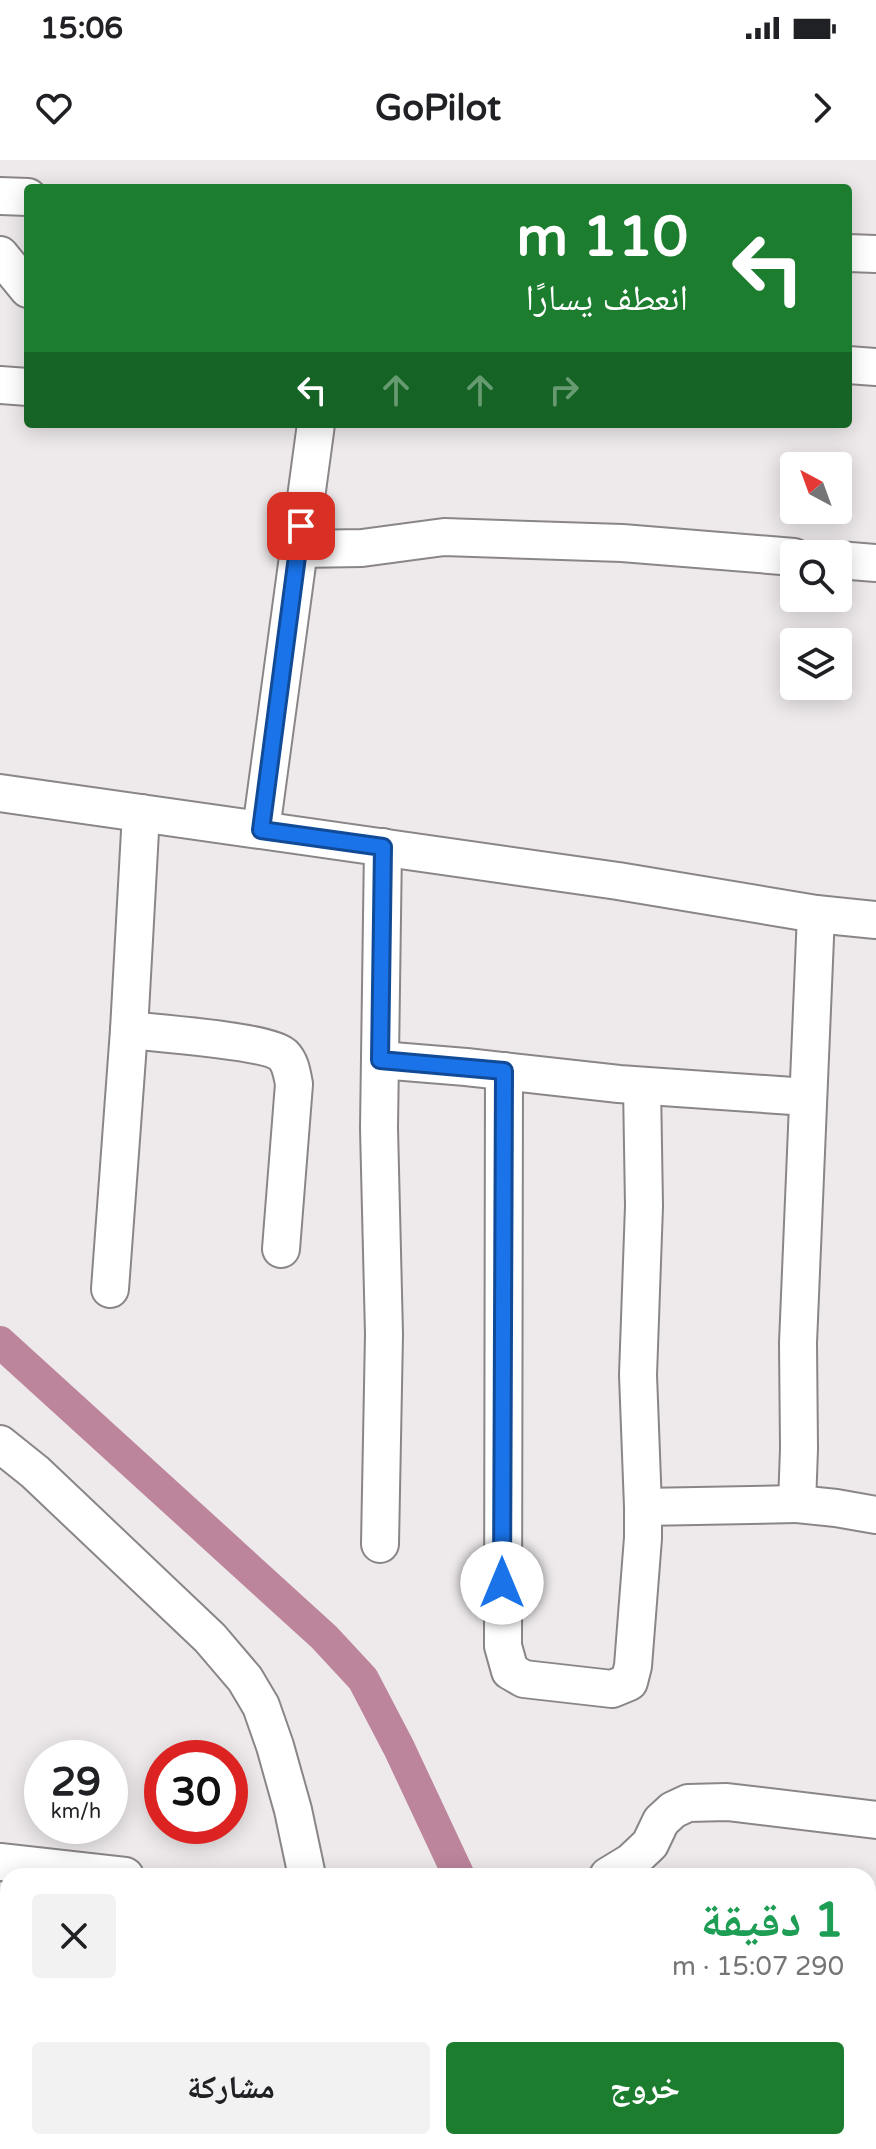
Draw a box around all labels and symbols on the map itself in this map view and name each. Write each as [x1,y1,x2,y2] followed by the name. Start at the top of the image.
[780,452,852,524] north arrow
[267,492,335,560] pin
[460,1541,544,1625] position arrow
[144,1740,248,1844] speed limit sign: 30

